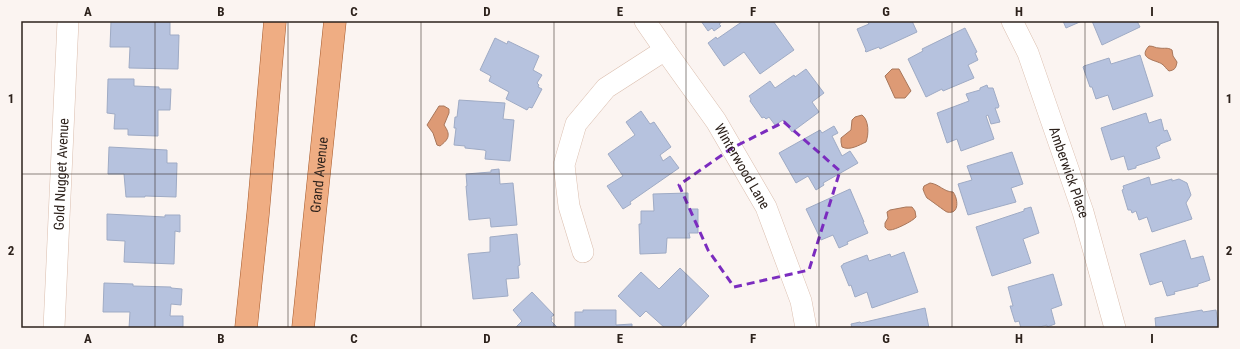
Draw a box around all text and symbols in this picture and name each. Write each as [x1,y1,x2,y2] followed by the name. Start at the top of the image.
[84,4,92,19] text: A
[217,4,225,19] text: B
[350,4,358,19] text: C
[483,4,491,19] text: D
[617,4,624,19] text: E
[750,4,756,19] text: F
[882,4,890,19] text: G
[1015,4,1023,19] text: H
[1150,4,1154,19] text: I
[8,91,14,106] text: 1
[1226,91,1232,106] text: 1
[50,117,72,231] street label: Gold Nugget Avenue
[711,121,774,212] street label: Winterwood Lane
[1046,125,1092,220] street label: Amberwick Place
[307,136,331,214] street label: Grand Avenue
[8,243,15,258] text: 2
[1226,243,1233,258] text: 2
[84,331,92,346] text: A
[217,331,225,346] text: B
[350,331,358,346] text: C
[483,331,491,346] text: D
[617,331,624,346] text: E
[750,331,756,346] text: F
[882,331,890,346] text: G
[1015,331,1023,346] text: H
[1150,331,1154,346] text: I

